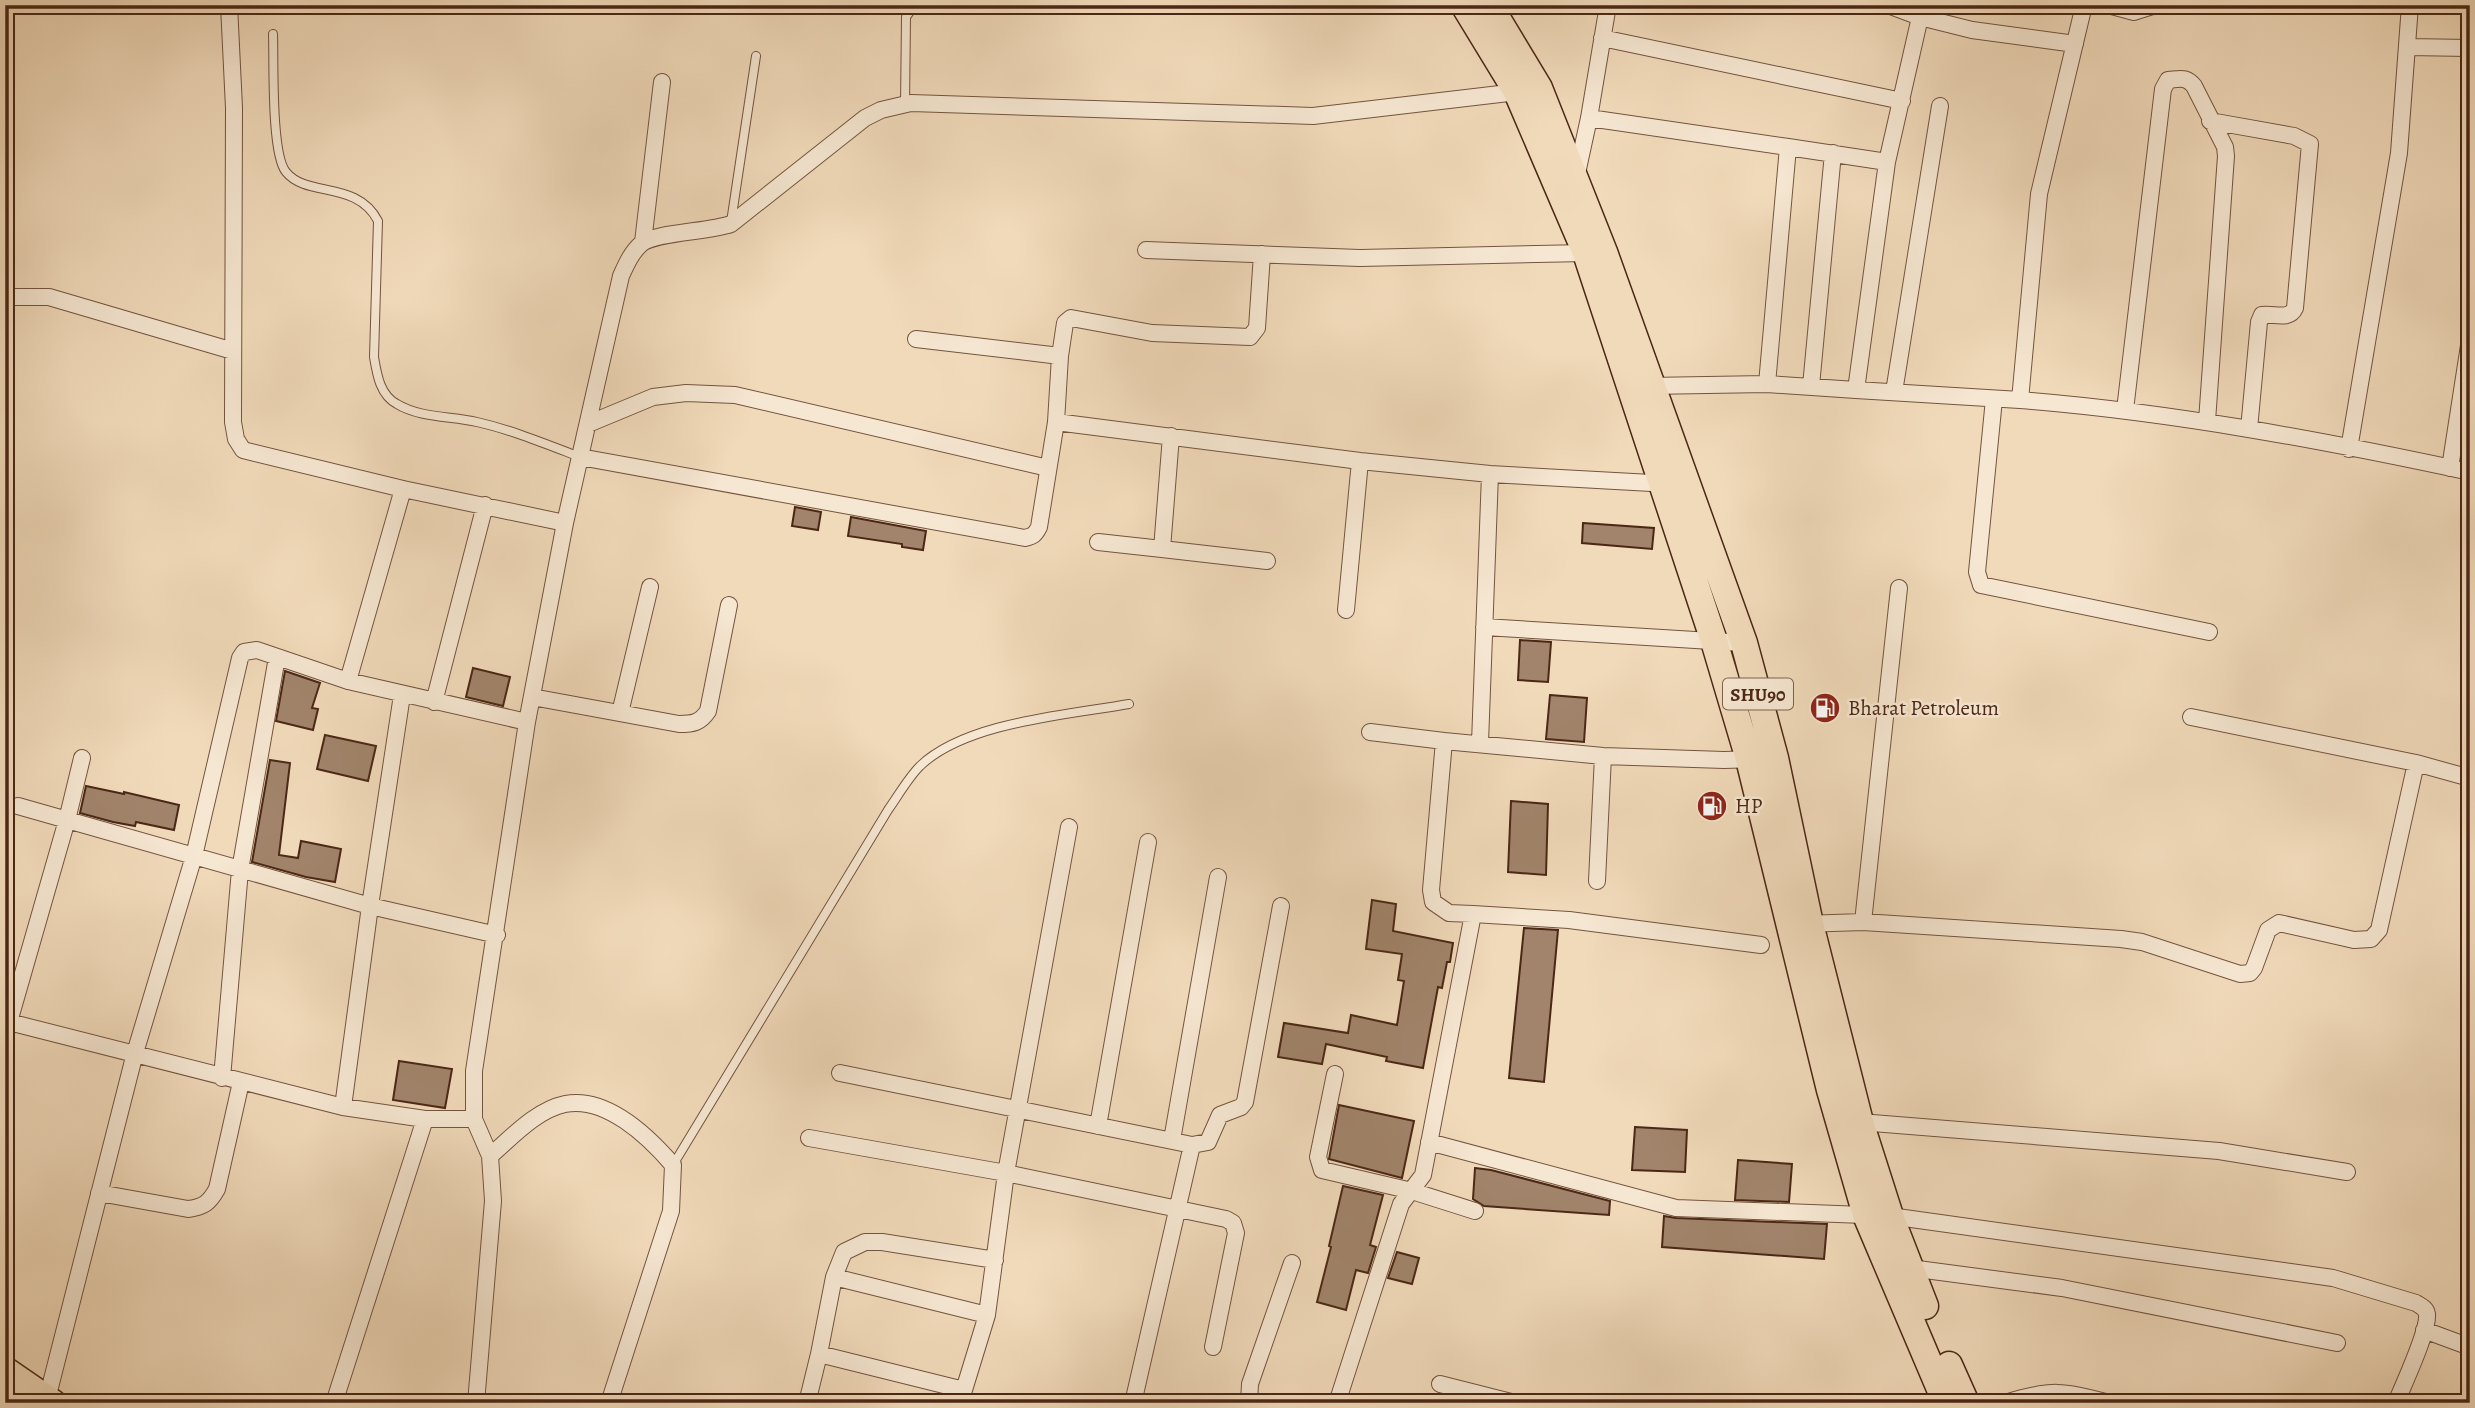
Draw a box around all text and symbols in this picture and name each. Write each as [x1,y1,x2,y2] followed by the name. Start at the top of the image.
[1723,678,1793,709] road number: SHU90
[1808,691,1842,725] fuel station icon: Bharat Petroleum
[1848,694,1999,722] place label: Bharat Petroleum
[1695,789,1729,823] fuel station icon: HP
[1735,792,1763,820] place label: HP

